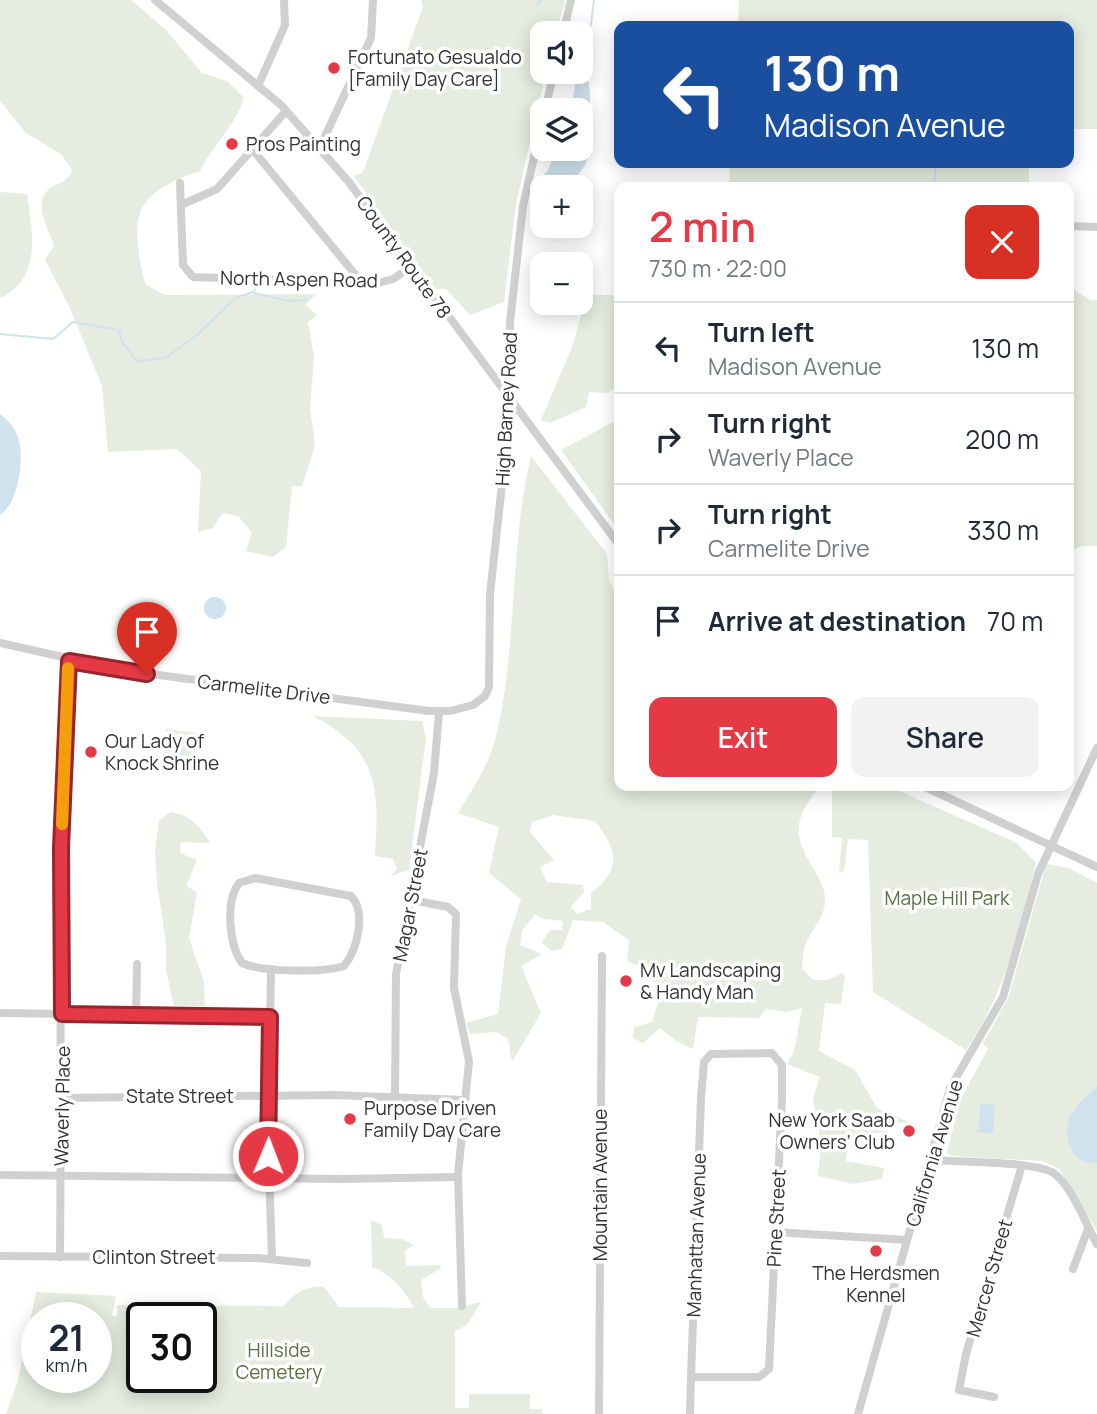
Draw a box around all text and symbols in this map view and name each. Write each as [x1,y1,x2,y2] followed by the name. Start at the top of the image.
[530,21,593,315] map controls
[530,21,593,84] button: sound
[764,39,900,106] text: 130 m
[348,44,522,92] place label: Fortunato Gesualdo [Family Day Care]
[649,49,740,140] icon: left
[326,60,342,76] marker: Fortunato Gesualdo [Family Day Care]
[530,98,593,161] button: layers
[764,103,1006,147] text: Madison Avenue
[246,131,361,157] place label: Pros Painting
[224,136,240,152] marker: Pros Painting
[530,175,593,238] button: +
[351,190,457,324] street label: County Route 78
[649,197,756,255] text: 2 min
[965,205,1039,279] button: close
[530,252,593,315] button: −
[649,252,787,284] text: 730 m · 22:00
[220,265,378,293] street label: North Aspen Road
[708,314,815,350] text: Turn left
[649,329,687,367] icon: left
[971,330,1039,366] text: 130 m
[489,332,523,486] street label: High Barney Road
[708,350,882,382] text: Madison Avenue
[708,405,832,441] text: Turn right
[649,420,687,458] icon: right
[965,421,1039,457] text: 200 m
[708,441,854,473] text: Waverly Place
[708,496,832,532] text: Turn right
[649,511,687,549] icon: right
[967,512,1039,548] text: 330 m
[708,532,870,564] text: Carmelite Drive
[117,602,177,674] pin
[649,602,687,640] icon: arrive
[708,603,966,639] text: Arrive at destination
[987,603,1043,639] text: 70 m
[128,613,166,651] icon: arrive
[196,668,332,710] street label: Carmelite Drive
[649,697,837,777] button: Exit
[851,697,1039,777] button: Share
[105,728,219,776] place label: Our Lady of Knock Shrine
[83,744,99,760] marker: Our Lady of Knock Shrine
[386,846,434,964] street label: Magar Street
[884,885,1010,911] park label: Maple Hill Park
[640,957,781,1005] place label: Mv Landscaping & Handy Man
[618,973,634,989] marker: Mv Landscaping & Handy Man
[48,1046,76,1166] street label: Waverly Place
[899,1076,969,1230] street label: California Avenue
[126,1083,234,1109] street label: State Street
[364,1095,501,1143] place label: Purpose Driven Family Day Care
[768,1107,895,1155] place label: New York Saab Owners’ Club
[587,1109,613,1261] street label: Mountain Avenue
[342,1111,358,1127] marker: Purpose Driven Family Day Care
[231,1119,305,1193] position arrow
[901,1123,917,1139] marker: New York Saab Owners’ Club
[680,1152,712,1318] street label: Manhattan Avenue
[760,1168,792,1268] street label: Pine Street
[960,1216,1018,1340] street label: Mercer Street
[868,1243,884,1259] marker: The Herdsmen Kennel
[92,1244,216,1270] street label: Clinton Street
[812,1260,940,1308] place label: The Herdsmen Kennel
[126,1302,217,1393] speed limit sign: 30
[48,1314,85,1362] text: 21
[236,1337,322,1385] park label: Hillside Cemetery
[46,1353,87,1377] text: km/h

